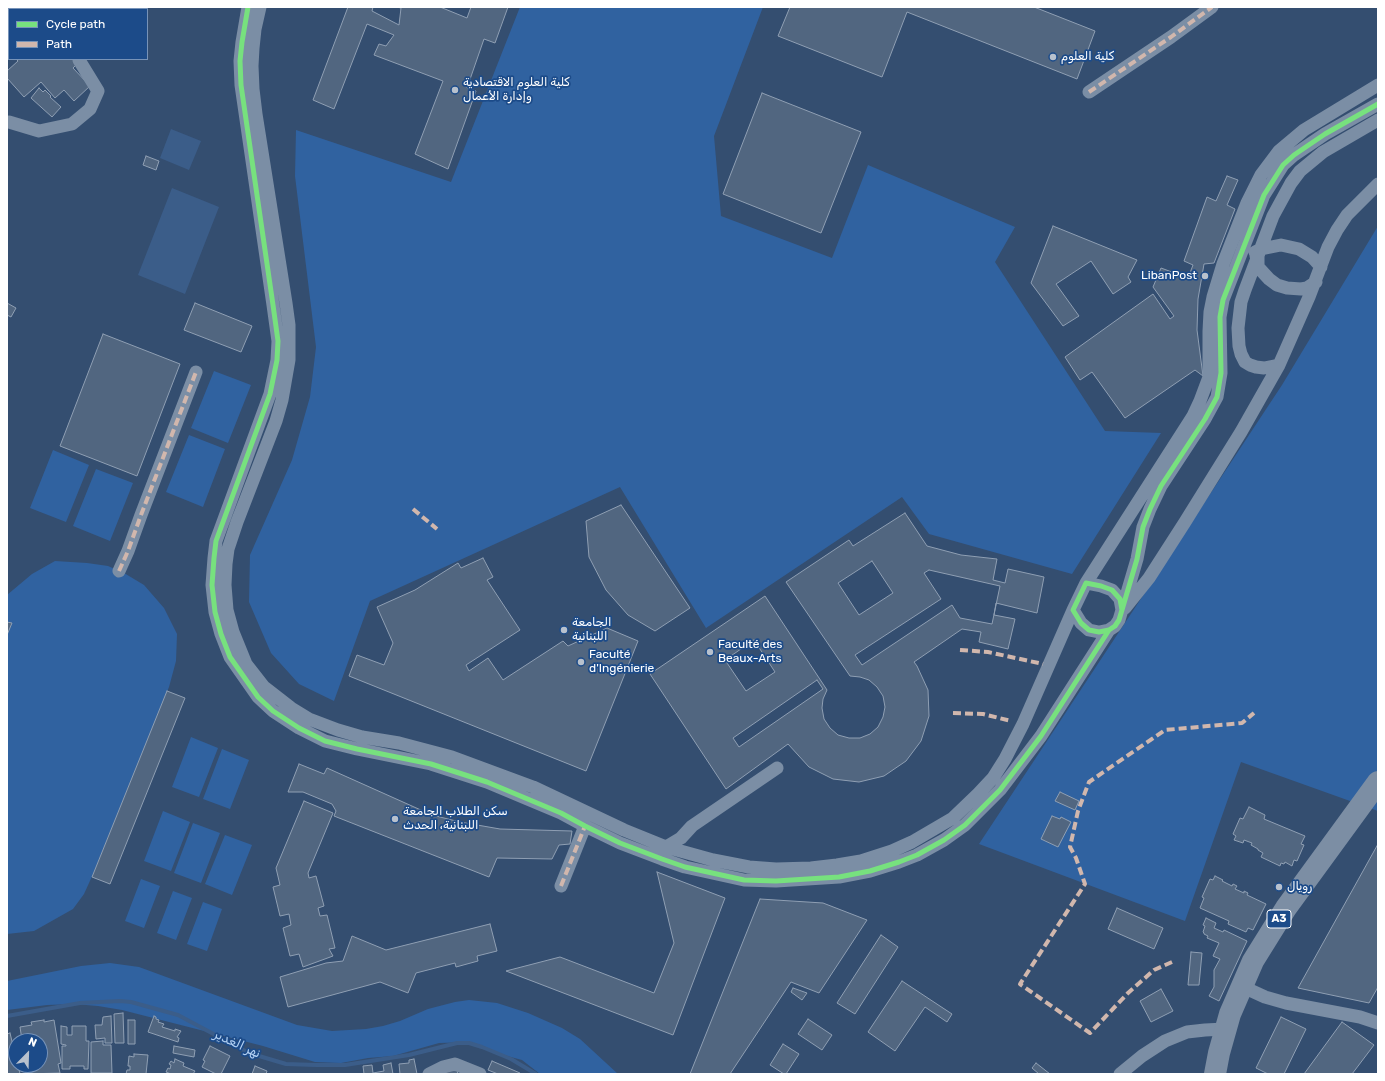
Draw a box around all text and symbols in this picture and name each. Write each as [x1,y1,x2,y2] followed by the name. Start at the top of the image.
[8,8,148,60] legend
[46,17,105,31] text: Cycle path
[46,37,72,51] text: Path
[1061,50,1114,64] place label: كلية العلوم
[1048,52,1058,62] marker: كلية العلوم
[463,76,570,104] place label: كلية العلوم الاقتصادية وإدارة الأعمال
[450,85,460,95] marker: كلية العلوم الاقتصادية وإدارة الأعمال
[1141,269,1197,283] place label: LibanPost
[1200,271,1210,281] marker: LibanPost
[572,616,611,644] place label: الجامعة اللبنانية
[559,625,569,635] marker: الجامعة اللبنانية
[718,638,782,666] place label: Faculté des Beaux-Arts
[705,647,715,657] marker: Faculté des Beaux-Arts
[589,648,654,676] place label: Faculté d'Ingénierie
[576,657,586,667] marker: Faculté d'Ingénierie
[403,805,508,833] place label: سكن الطلاب الجامعة اللبنانية، الحدث
[390,814,400,824] marker: سكن الطلاب الجامعة اللبنانية، الحدث
[1287,880,1312,894] place label: رويال
[1274,882,1284,892] marker: رويال
[1267,910,1291,928] road number: A3
[211,1026,263,1062] water label: نهر الغدير
[8,1033,48,1073] north arrow
[26,1035,39,1050] text: N

